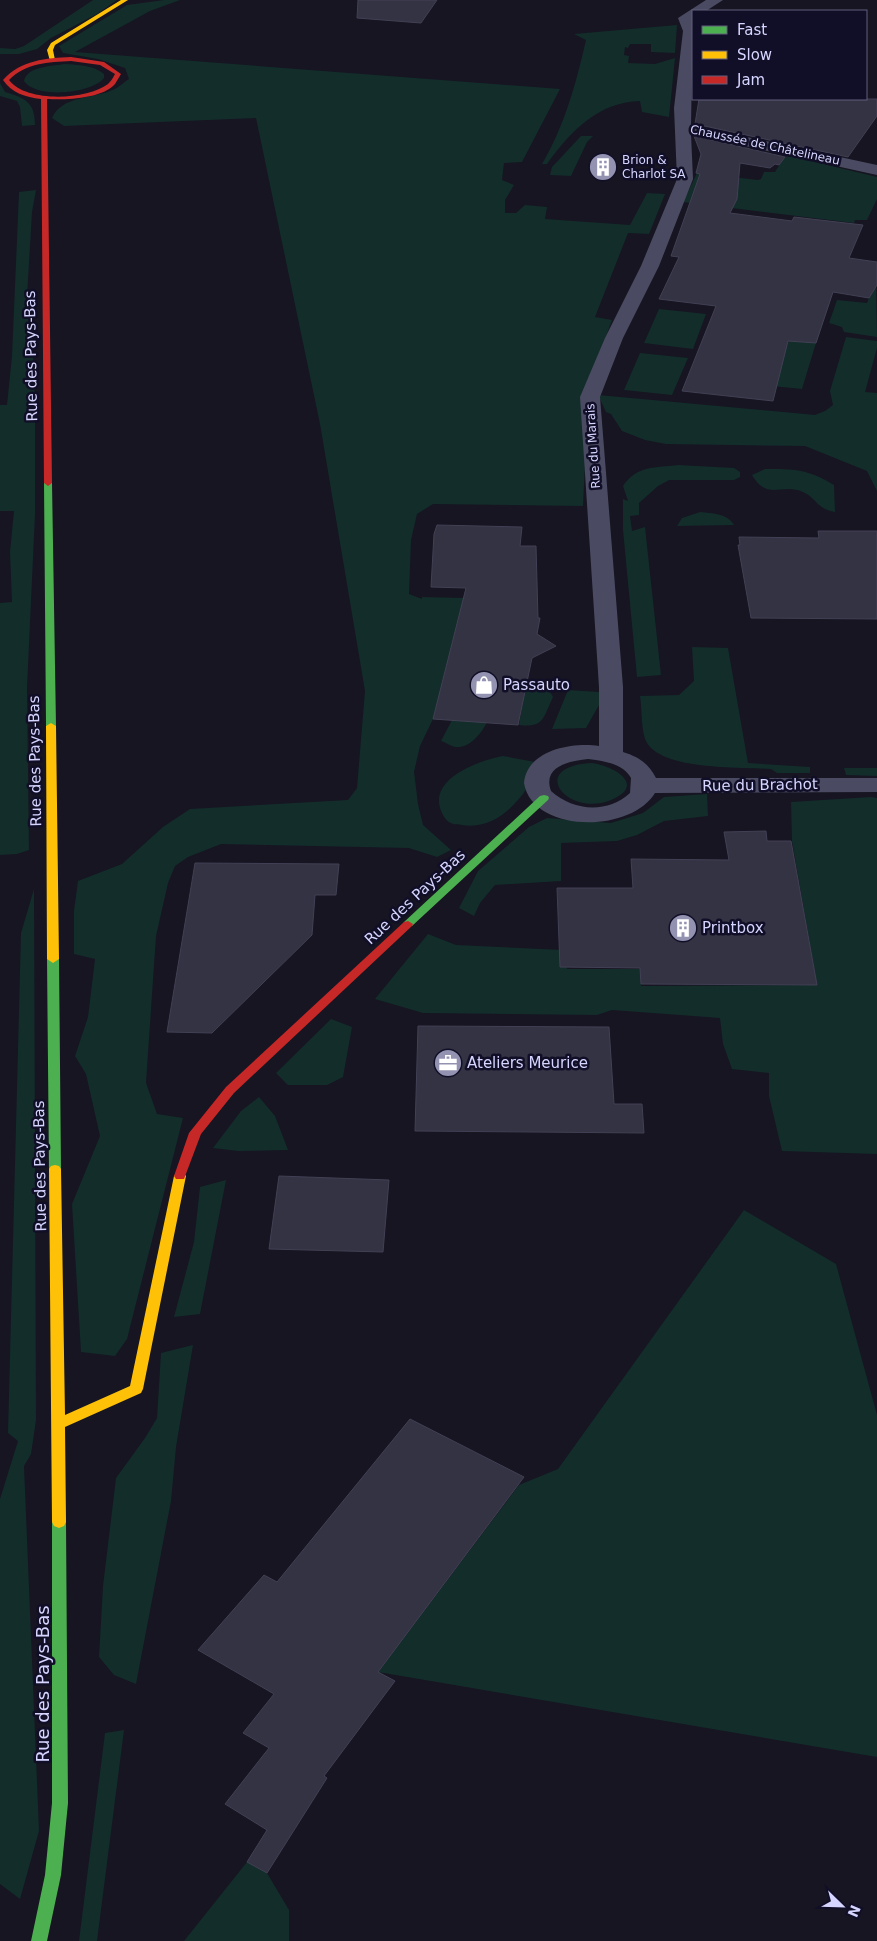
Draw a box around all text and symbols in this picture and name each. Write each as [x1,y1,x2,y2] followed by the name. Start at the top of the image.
[692,10,867,100] legend
[737,21,767,39] text: Fast
[737,46,772,64] text: Slow
[736,71,765,89] text: Jam
[689,122,841,168] street label: Chaussée de Châtelineau
[588,152,618,182] building icon: Brion & Charlot SA
[622,153,686,181] place label: Brion & Charlot SA
[21,290,41,422] street label: Rue des Pays-Bas
[583,403,603,489] street label: Rue du Marais
[469,670,499,700] shop icon: Passauto
[503,676,570,694] place label: Passauto
[25,695,45,827] street label: Rue des Pays-Bas
[702,775,818,795] street label: Rue du Brachot
[361,846,469,948] street label: Rue des Pays-Bas
[668,913,698,943] building icon: Printbox
[702,919,764,937] place label: Printbox
[433,1048,463,1078] office icon: Ateliers Meurice
[467,1054,588,1072] place label: Ateliers Meurice
[30,1100,50,1232] street label: Rue des Pays-Bas
[32,1605,53,1763] street label: Rue des Pays-Bas
[817,1881,867,1931] north arrow
[844,1903,864,1920] text: N

